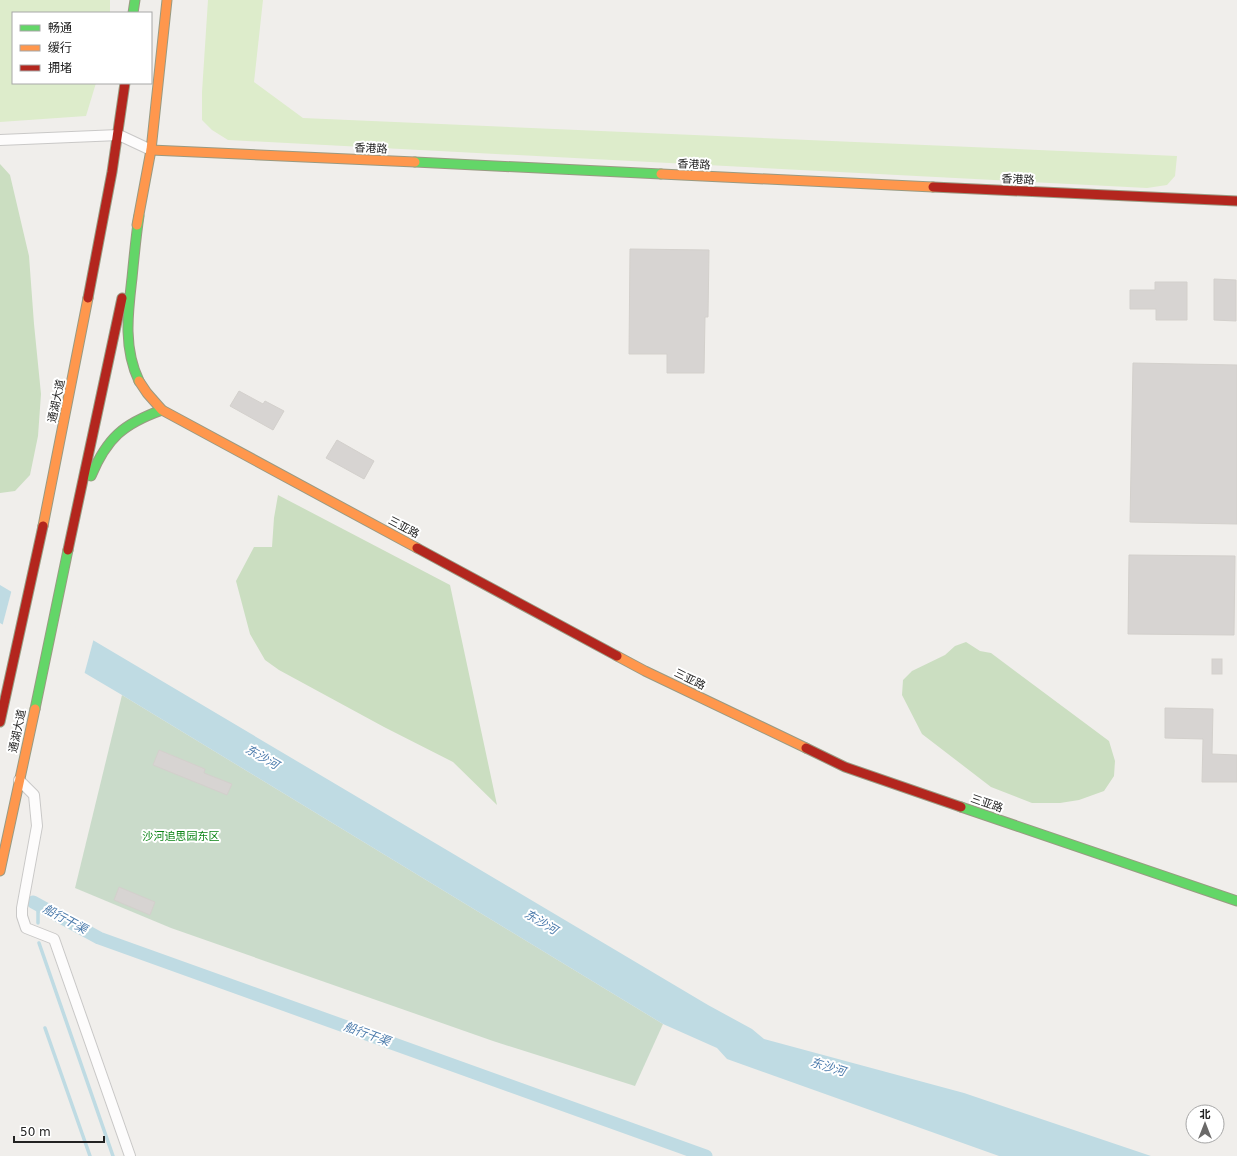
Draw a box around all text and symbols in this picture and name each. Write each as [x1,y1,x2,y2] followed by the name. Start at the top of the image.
[12,12,152,84] legend
[48,21,72,35] text: 畅通
[48,41,72,55] text: 缓行
[48,61,72,75] text: 拥堵
[354,141,388,156] street label: 香港路
[677,157,711,172] street label: 香港路
[1001,172,1035,187] street label: 香港路
[46,378,67,424] street label: 通湖大道
[386,514,421,541] street label: 三亚路
[672,666,707,693] street label: 三亚路
[7,708,28,754] street label: 通湖大道
[243,742,283,773] water label: 东沙河
[969,792,1005,815] street label: 三亚路
[143,830,220,843] park label: 沙河追思园东区
[41,902,91,937] water label: 船行干渠
[522,907,562,938] water label: 东沙河
[342,1019,394,1049] water label: 船行干渠
[809,1055,849,1080] water label: 东沙河
[1185,1104,1225,1144] north arrow
[1200,1108,1211,1121] text: 北
[14,1118,104,1144] scale bar
[20,1125,51,1139] text: 50 m

